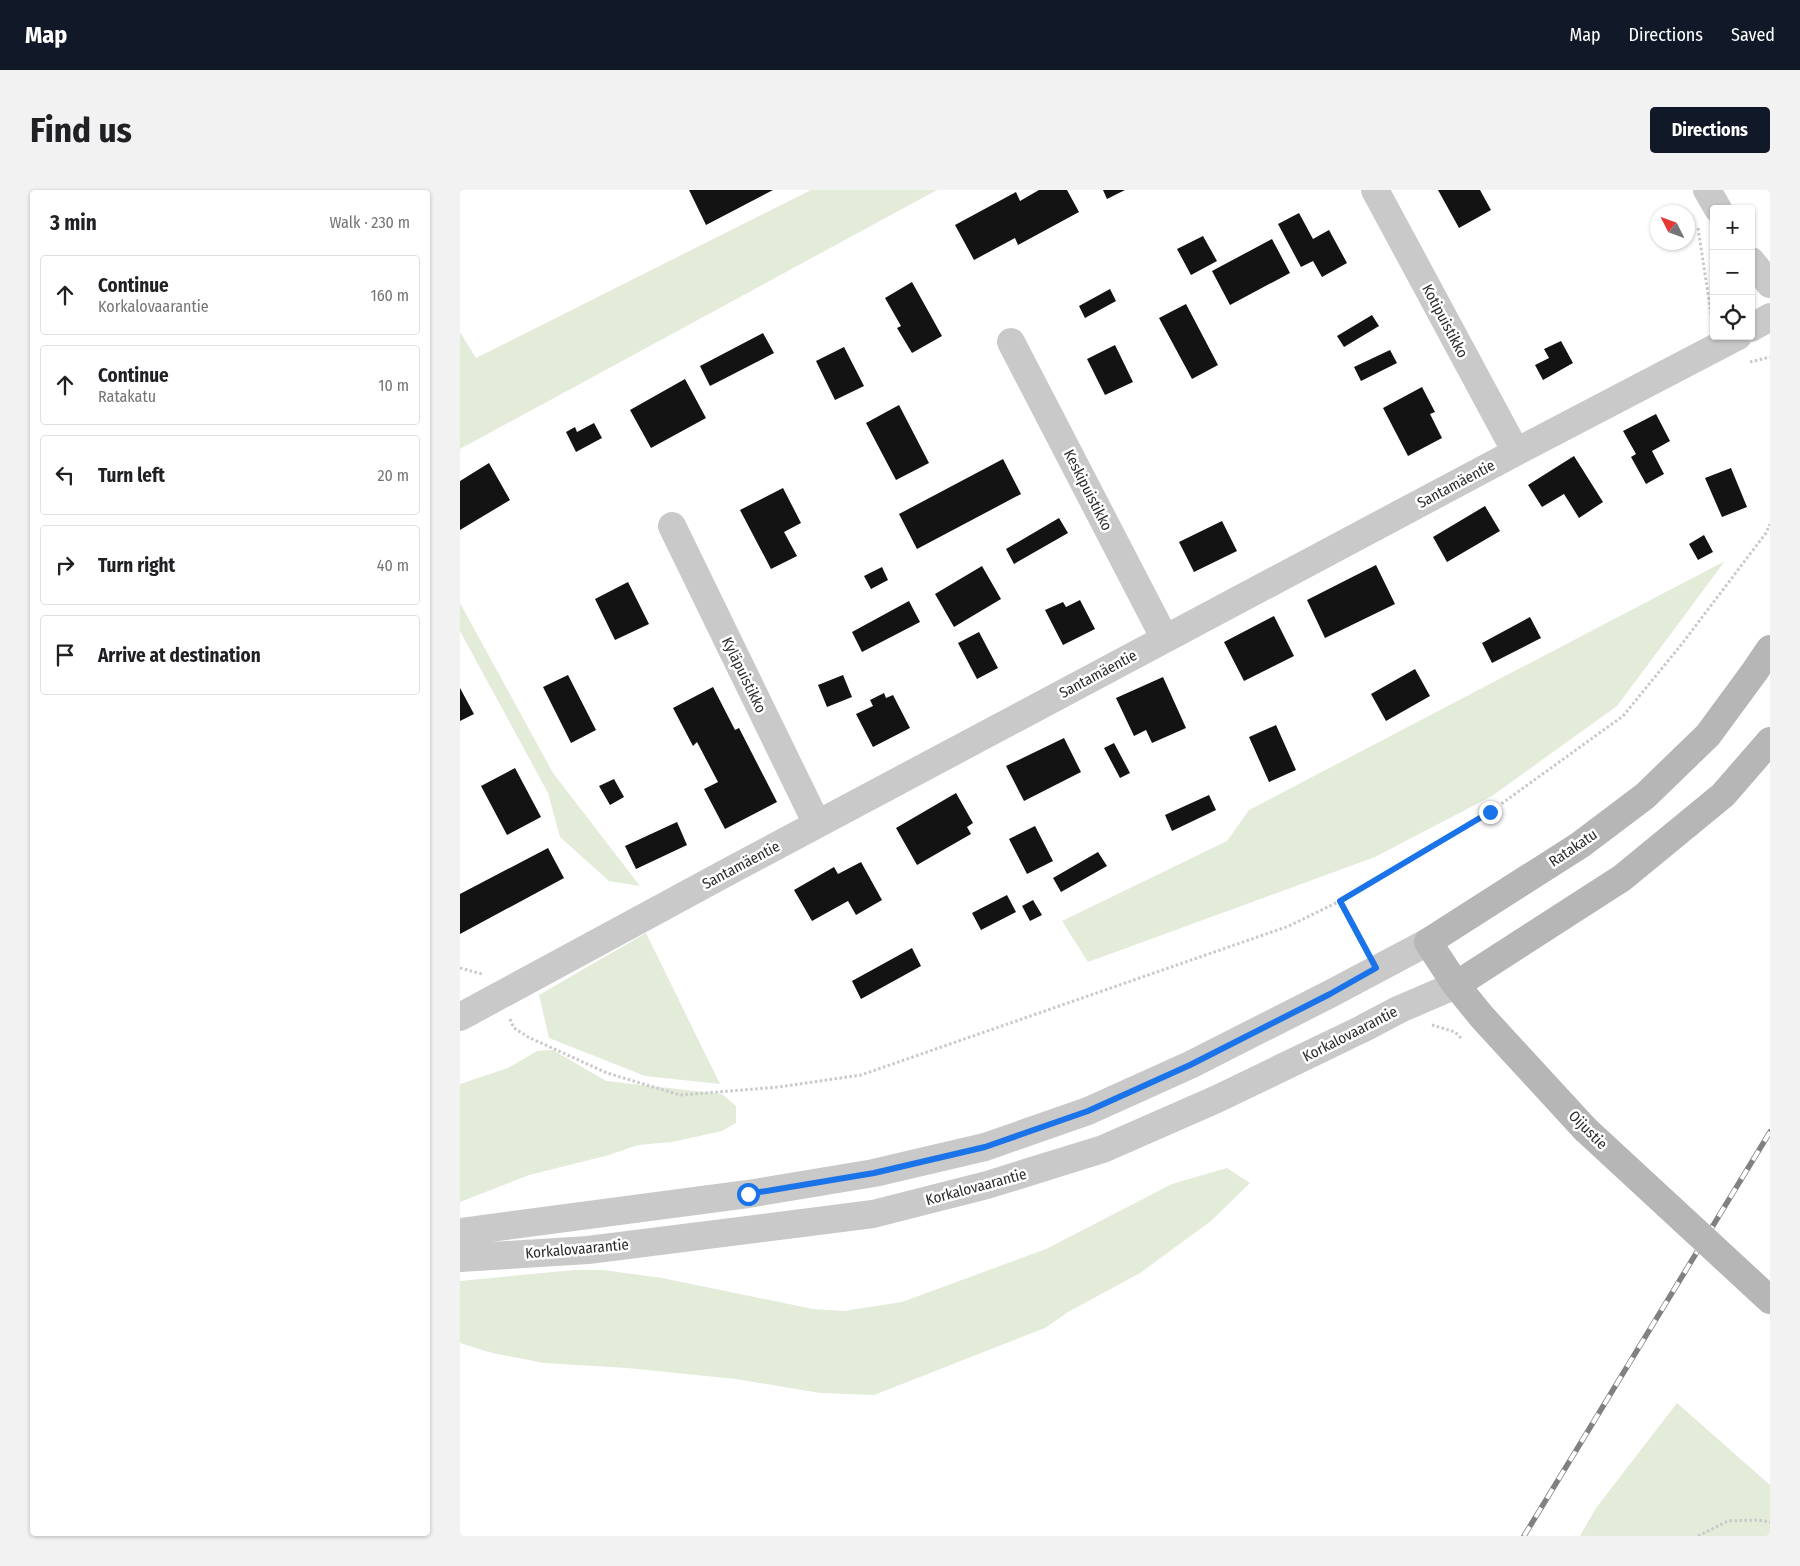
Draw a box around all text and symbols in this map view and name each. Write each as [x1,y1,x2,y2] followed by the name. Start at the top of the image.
[25,21,67,49] text: Map
[1569,24,1601,46] text: Map
[1629,24,1703,46] text: Directions
[1731,24,1775,46] text: Saved
[1650,107,1770,153] button: Directions
[30,109,132,151] text: Find us
[1650,205,1695,250] north arrow
[1710,205,1755,340] map controls
[1710,205,1755,250] button: +
[50,210,97,236] text: 3 min
[330,213,410,232] text: Walk · 230 m
[1710,250,1755,295] button: −
[98,274,169,297] text: Continue
[51,281,79,309] icon: ahead
[1418,281,1472,361] street label: Kotipuistikko
[370,286,409,305] text: 160 m
[1710,295,1755,340] button: locate
[98,297,209,316] text: Korkalovaarantie
[98,364,169,387] text: Continue
[51,371,79,399] icon: ahead
[378,376,409,395] text: 10 m
[98,387,156,406] text: Ratakatu
[1060,446,1116,534] street label: Keskipuistikko
[1414,456,1498,512] street label: Santamäentie
[51,461,79,489] icon: left
[98,464,165,487] text: Turn left
[378,466,409,485] text: 20 m
[51,551,79,579] icon: right
[98,554,175,577] text: Turn right
[377,556,409,575] text: 40 m
[718,634,770,716] street label: Kyläpuistikko
[51,641,79,669] icon: arrive
[98,644,261,667] text: Arrive at destination
[1056,646,1140,702] street label: Santamäentie
[1479,801,1502,824] route end
[1545,825,1601,871] street label: Ratakatu
[699,837,783,893] street label: Santamäentie
[1300,1002,1400,1066] street label: Korkalovaarantie
[1565,1107,1611,1153] street label: Oijustie
[924,1165,1028,1209] street label: Korkalovaarantie
[737,1183,760,1206] route start
[525,1236,629,1262] street label: Korkalovaarantie

